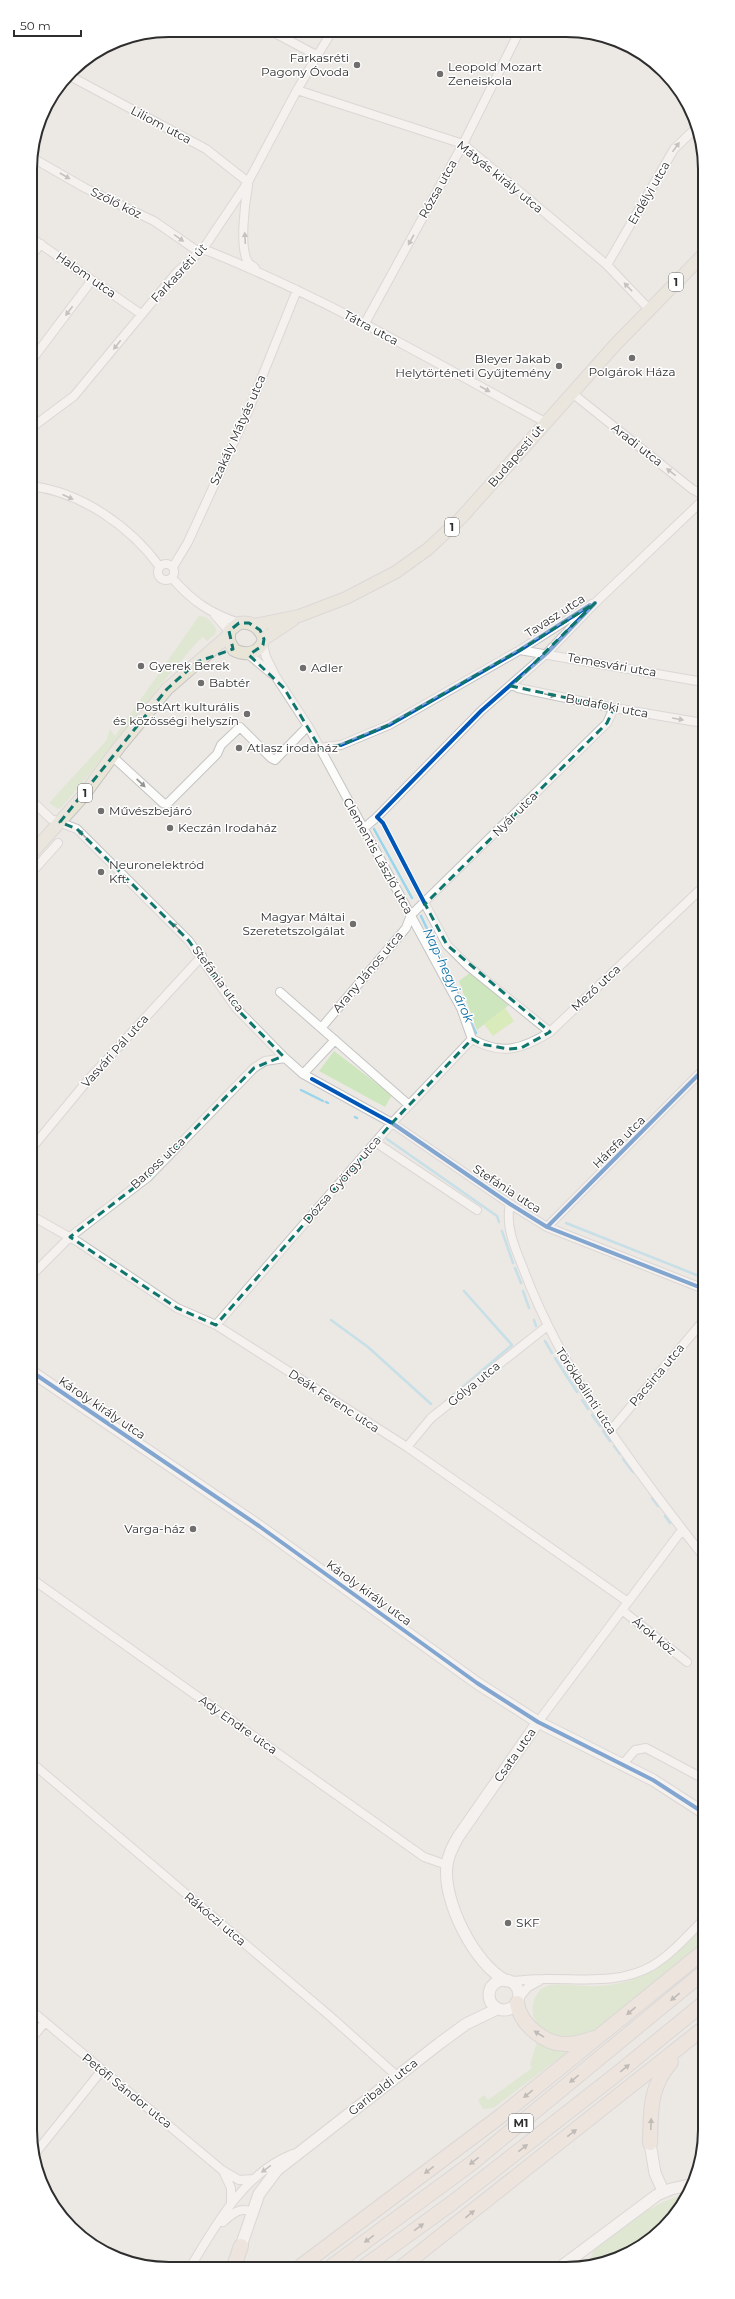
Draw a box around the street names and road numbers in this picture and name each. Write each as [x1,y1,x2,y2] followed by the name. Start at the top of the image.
[128,102,194,147] street label: Liliom utca
[454,137,546,216] street label: Mátyás király utca
[415,157,460,221] street label: Rózsa utca
[624,158,673,227] street label: Erdélyi utca
[88,184,144,221] street label: Szőlő köz
[147,240,210,305] street label: Farkasréti út
[53,248,119,301] street label: Halom utca
[669,273,683,291] road number: 1
[341,307,401,348] street label: Tátra utca
[206,372,269,487] street label: Szakály Mátyás utca
[609,420,666,469] street label: Aradi utca
[484,421,547,490] street label: Budapesti út
[445,518,459,536] road number: 1
[522,591,588,641] street label: Tavasz utca
[566,649,658,680] street label: Temesvári utca
[564,690,650,721] street label: Budafoki utca
[78,784,92,802] road number: 1
[489,788,540,839] street label: Nyár utca
[340,795,417,917] street label: Clementis László utca
[329,928,406,1015] street label: Arany János utca
[189,943,248,1015] street label: Stefánia utca
[568,961,623,1014] street label: Mező utca
[78,1011,151,1090] street label: Vasvári Pál utca
[589,1112,648,1171] street label: Hársfa utca
[127,1133,188,1192] street label: Baross utca
[299,1133,384,1227] street label: Dózsa György utca
[470,1161,544,1216] street label: Stefánia utca
[626,1340,687,1409] street label: Pacsirta utca
[553,1344,620,1437] street label: Törökbálinti utca
[444,1358,503,1409] street label: Gólya utca
[286,1366,383,1436] street label: Deák Ferenc utca
[56,1373,149,1442] street label: Károly király utca
[324,1557,415,1629] street label: Károly király utca
[630,1614,679,1658] street label: Árok köz
[196,1692,280,1757] street label: Ady Endre utca
[490,1725,539,1785] street label: Csata utca
[181,1888,249,1949] street label: Rákóczi utca
[79,2050,175,2131] street label: Petőfi Sándor utca
[345,2055,420,2118] street label: Garibaldi utca
[509,2114,533,2132] road number: M1

